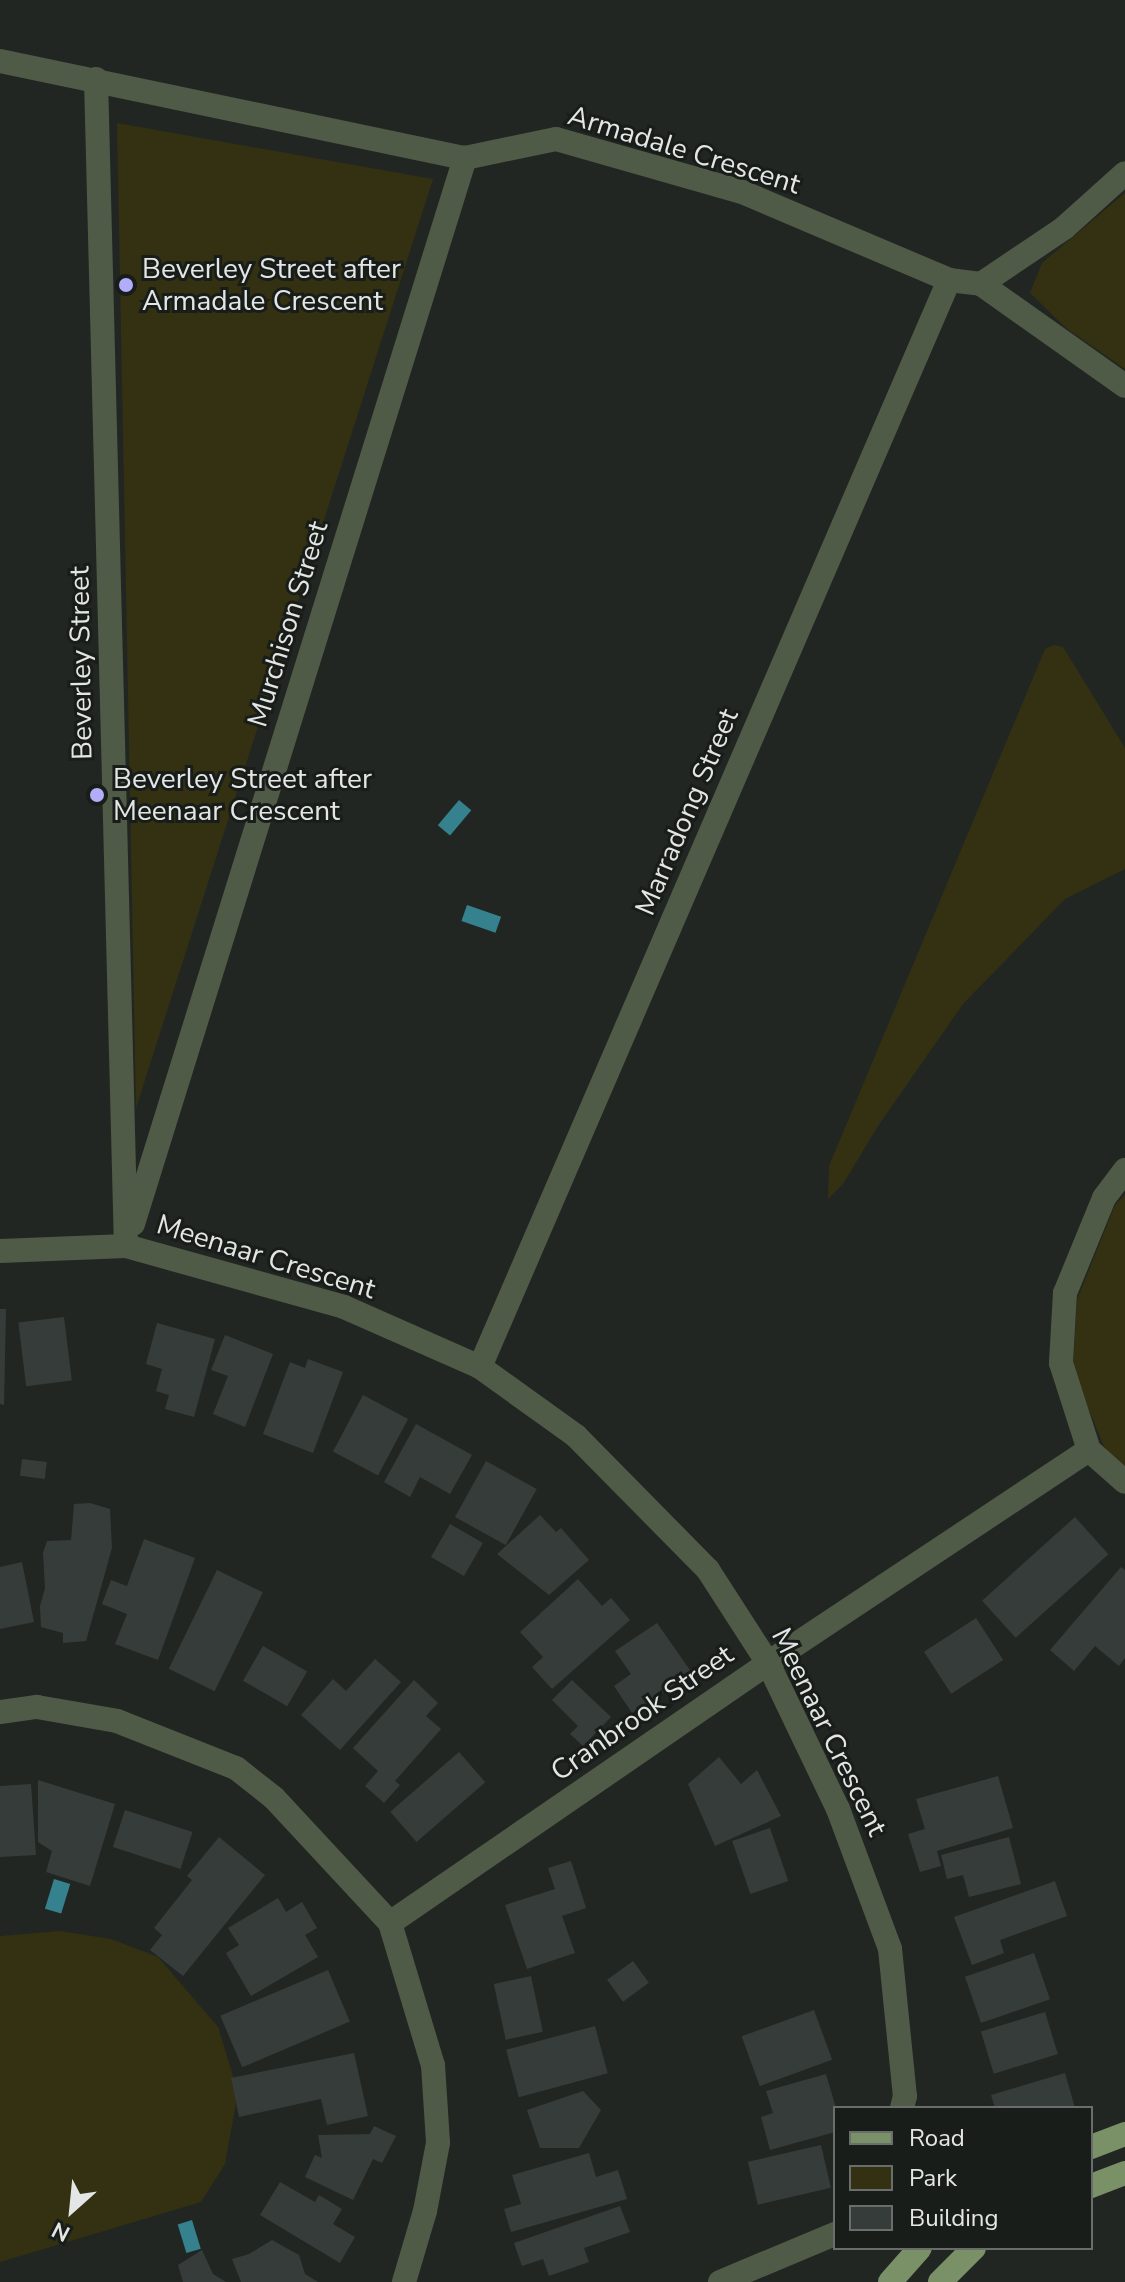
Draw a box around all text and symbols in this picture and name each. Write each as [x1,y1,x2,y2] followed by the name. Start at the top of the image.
[564,99,804,201] street label: Armadale Crescent
[142,252,401,318] place label: Beverley Street after Armadale Crescent
[117,276,135,294] marker: Beverley Street after Armadale Crescent
[241,517,335,731] street label: Murchison Street
[63,566,99,760] street label: Beverley Street
[628,704,746,920] street label: Marradong Street
[113,762,372,828] place label: Beverley Street after Meenaar Crescent
[88,786,106,804] marker: Beverley Street after Meenaar Crescent
[153,1208,379,1306] street label: Meenaar Crescent
[764,1623,894,1841] street label: Meenaar Crescent
[545,1638,739,1788] street label: Cranbrook Street
[833,2106,1093,2250] legend
[909,2122,965,2154] text: Road
[909,2162,957,2194] text: Park
[32,2170,112,2250] north arrow
[909,2202,999,2234] text: Building
[47,2214,75,2248] text: N

